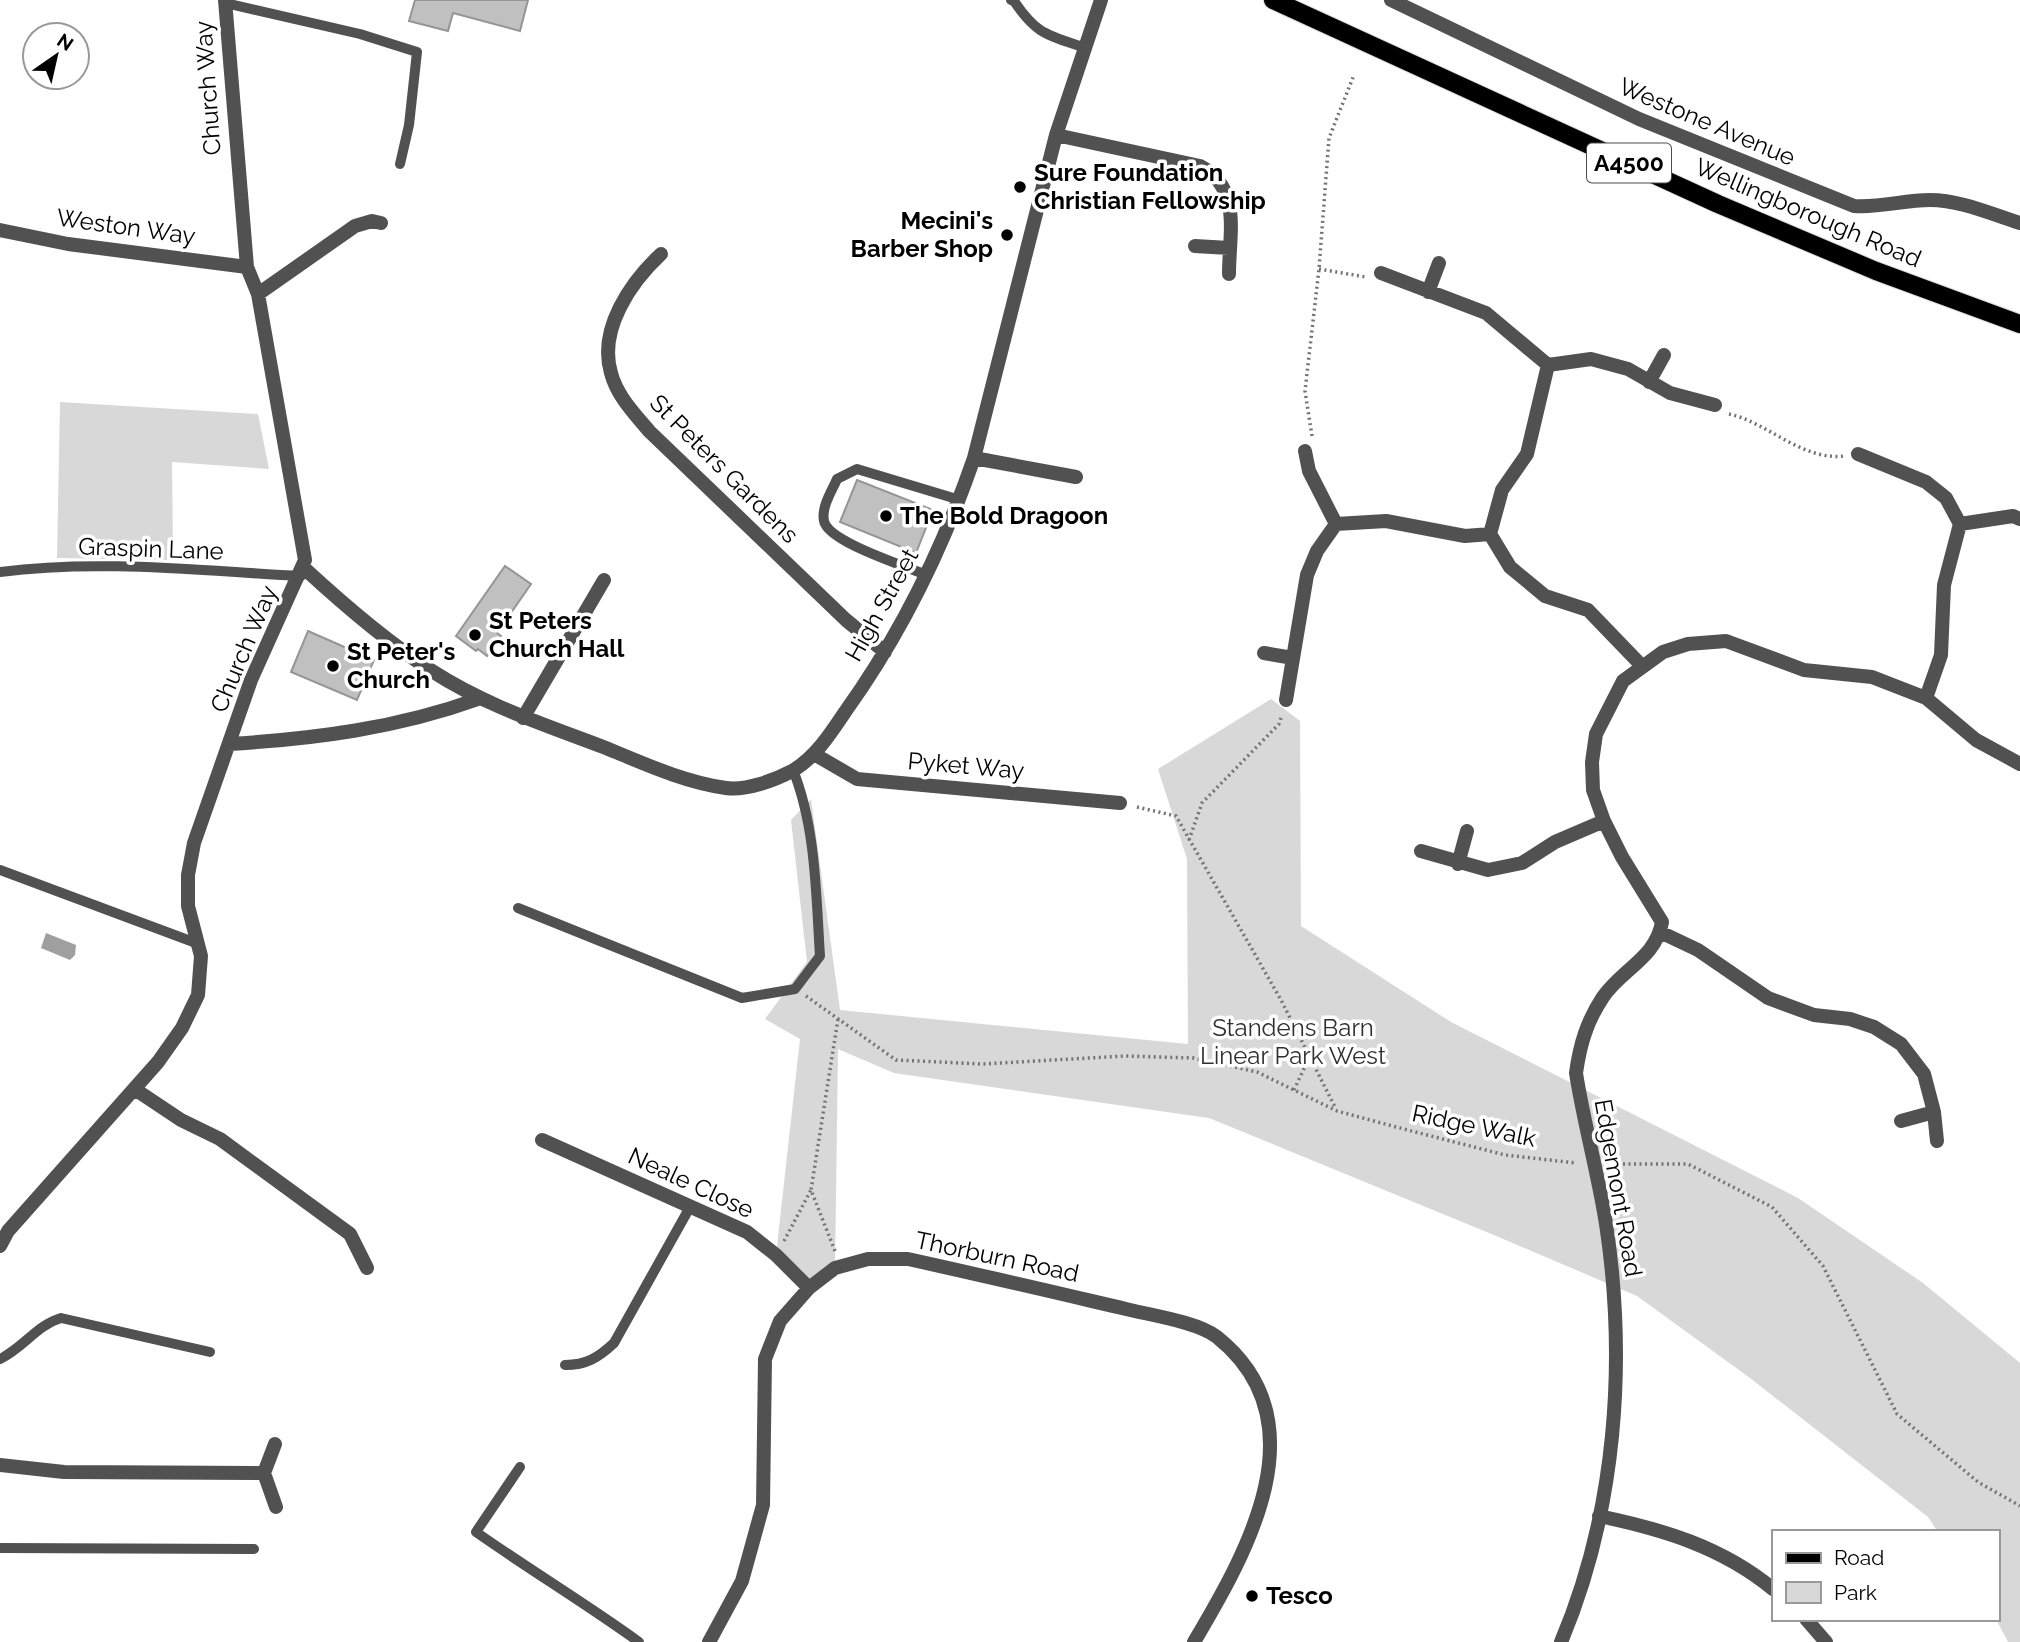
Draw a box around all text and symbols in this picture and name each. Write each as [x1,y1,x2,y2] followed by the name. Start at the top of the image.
[188,20,227,156] street label: Church Way
[21,21,91,91] north arrow
[53,29,78,55] text: N
[1615,71,1800,172] street label: Westone Avenue
[1587,144,1671,182] road number: A4500
[1691,152,1926,273] street label: Wellingborough Road
[1034,158,1266,215] place label: Sure Foundation Christian Fellowship
[1012,179,1028,195] marker: Sure Foundation Christian Fellowship
[55,202,197,251] street label: Weston Way
[851,206,993,263] place label: Mecini's Barber Shop
[999,227,1015,243] marker: Mecini's Barber Shop
[644,388,805,549] street label: St Peters Gardens
[900,501,1108,530] place label: The Bold Dragoon
[878,508,894,524] marker: The Bold Dragoon
[78,531,224,566] street label: Graspin Lane
[839,543,924,666] street label: High Street
[204,581,283,716] street label: Church Way
[489,606,625,663] place label: St Peters Church Hall
[467,627,483,643] marker: St Peters Church Hall
[347,637,455,694] place label: St Peter's Church
[325,658,341,674] marker: St Peter's Church
[907,746,1026,785] street label: Pyket Way
[1200,1013,1386,1070] park label: Standens Barn Linear Park West
[1589,1097,1648,1279] street label: Edgemont Road
[1409,1098,1539,1153] street label: Ridge Walk
[624,1141,759,1224] street label: Neale Close
[913,1225,1082,1288] street label: Thorburn Road
[1772,1530,1999,1621] legend
[1834,1545,1884,1570] text: Road
[1834,1580,1877,1605] text: Park
[1266,1581,1333,1610] place label: Tesco
[1244,1588,1260,1604] marker: Tesco

